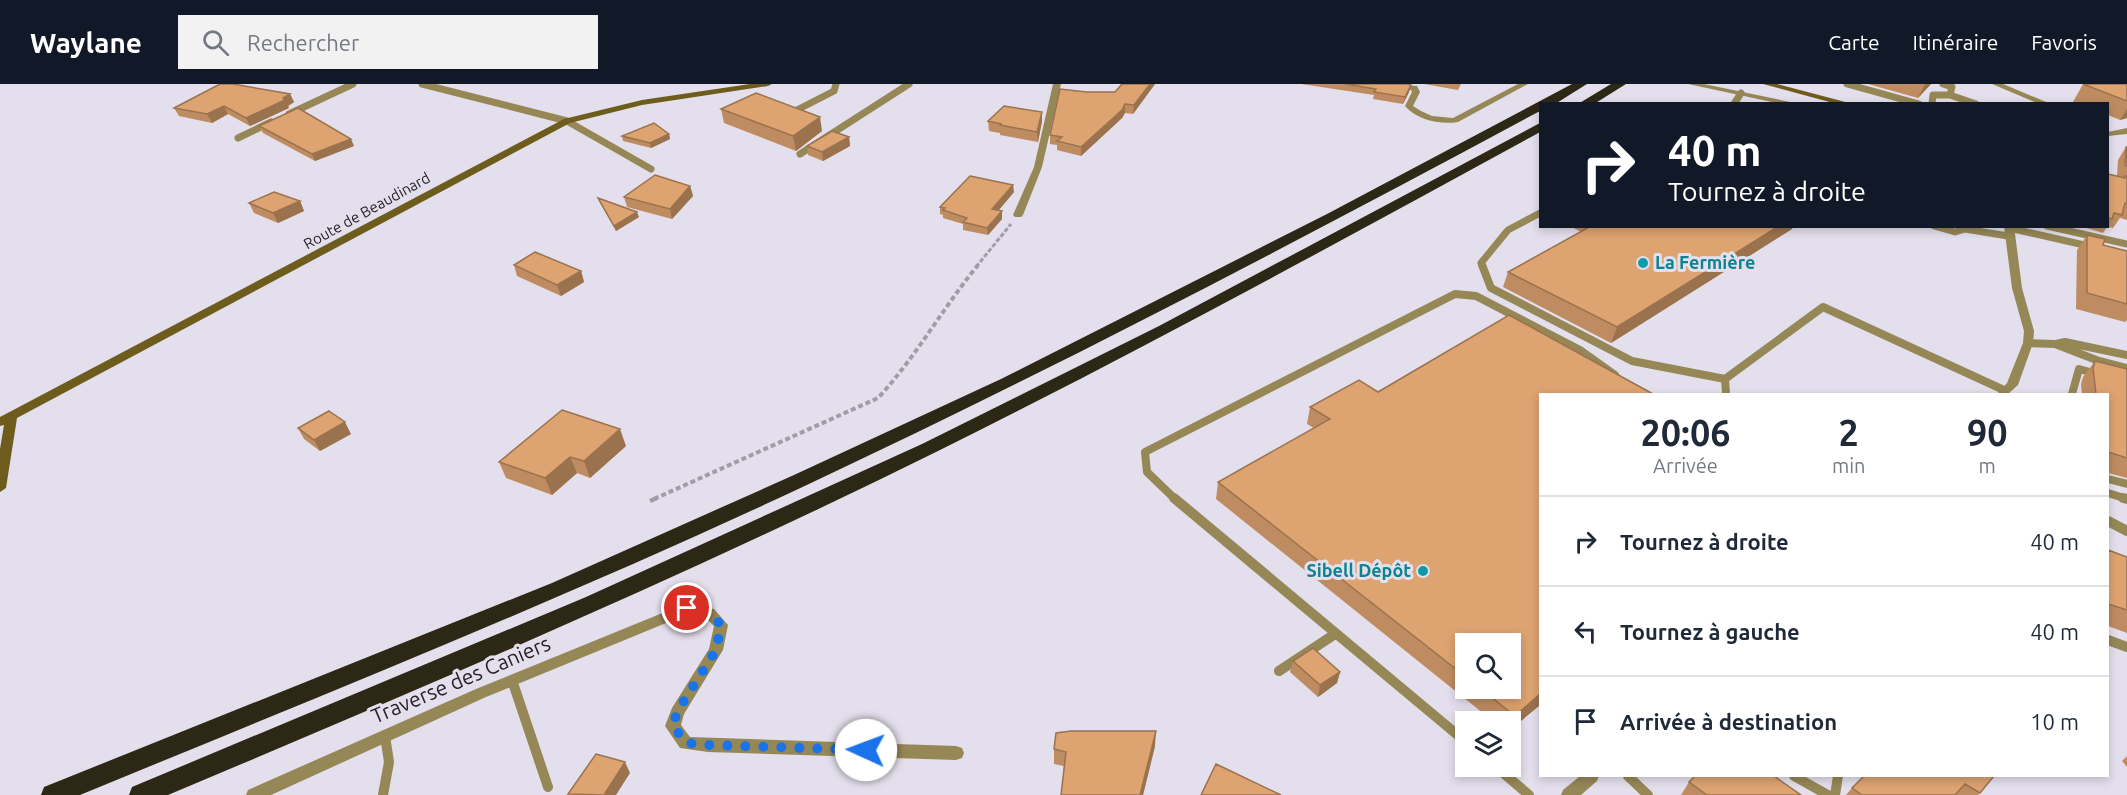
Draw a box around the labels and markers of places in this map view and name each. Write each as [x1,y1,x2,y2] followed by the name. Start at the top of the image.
[1655,252,1755,272] place label: La Fermière
[1636,256,1650,270] marker: La Fermière
[1307,560,1411,580] place label: Sibell Dépôt
[1416,564,1430,578] marker: Sibell Dépôt
[661,582,712,633] pin

